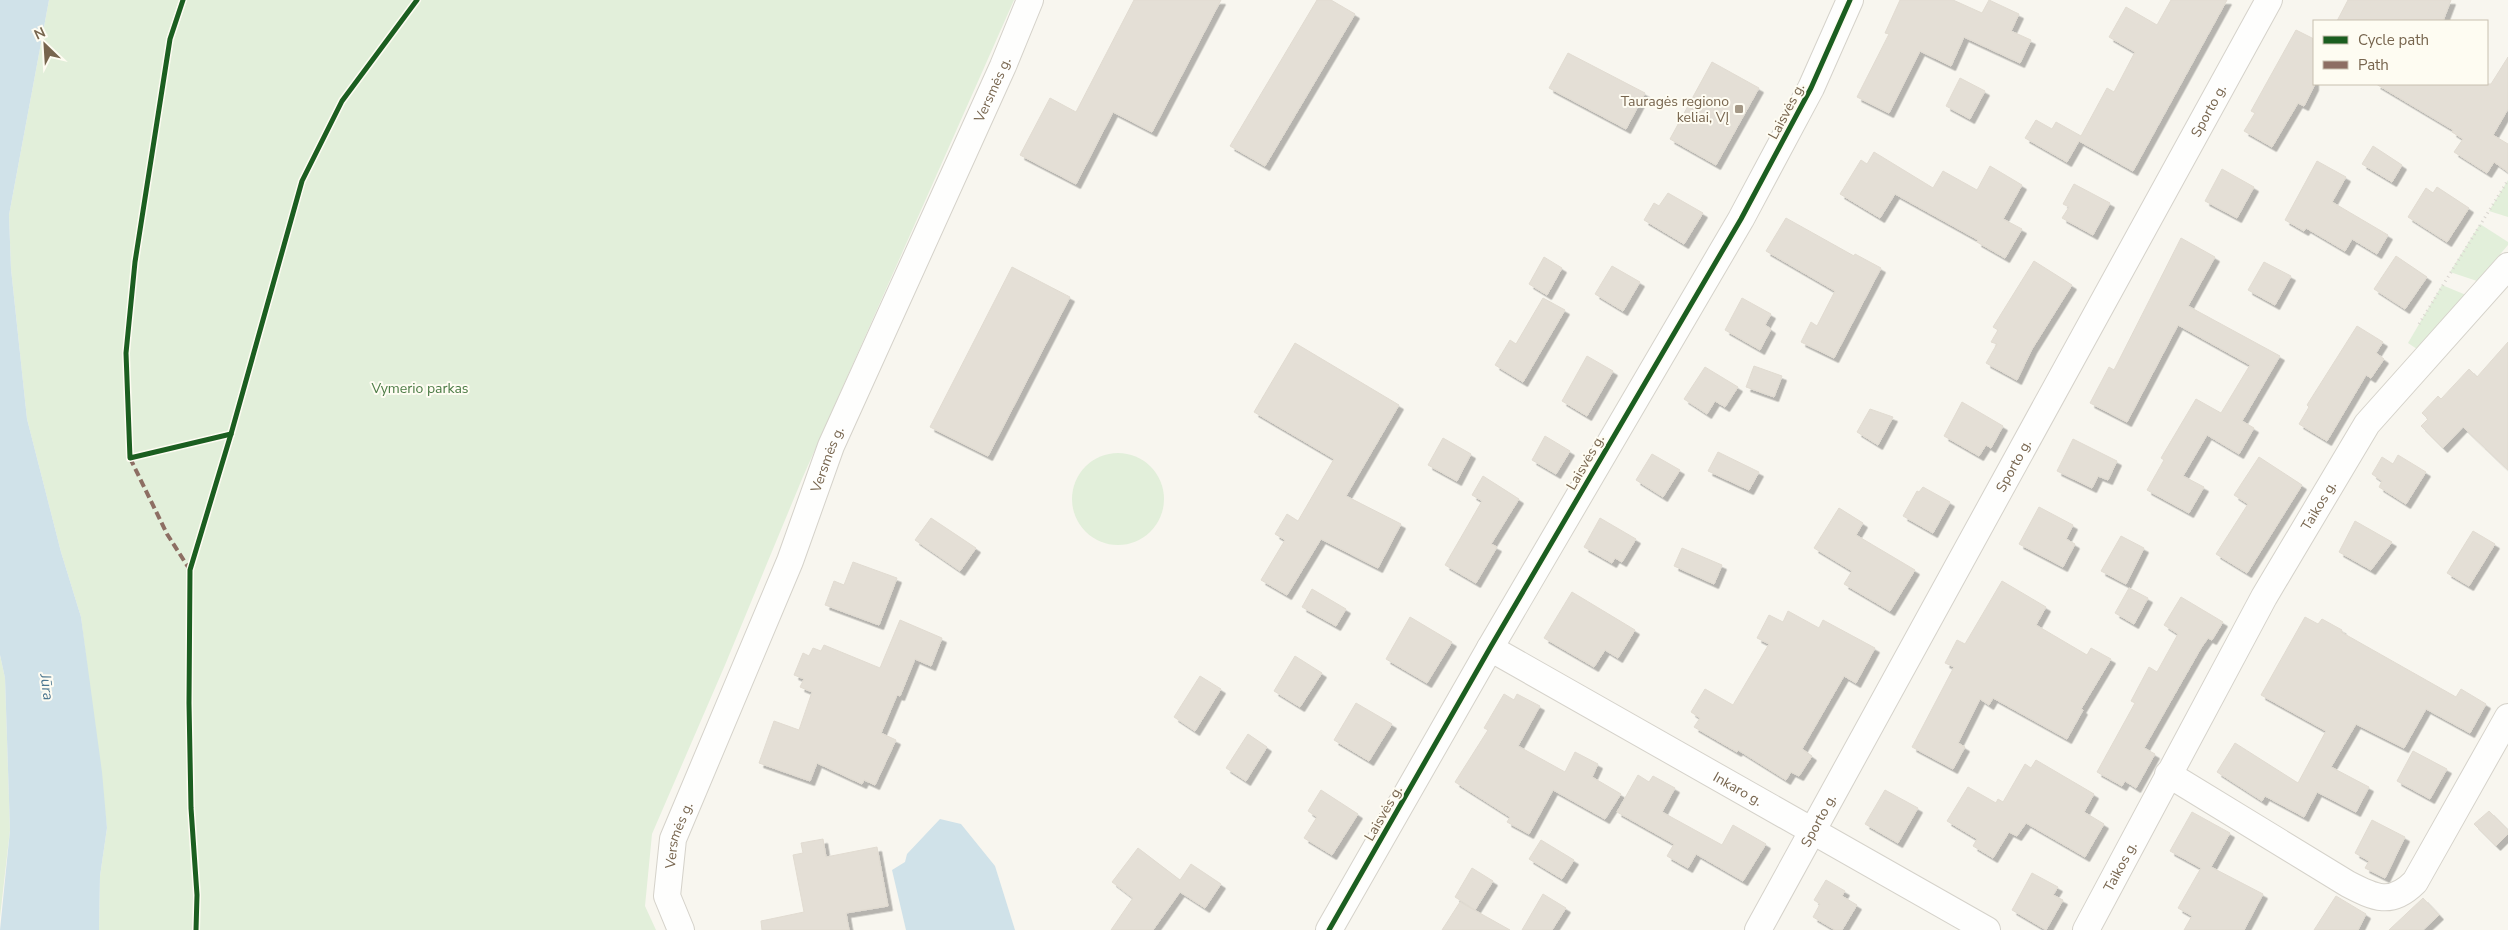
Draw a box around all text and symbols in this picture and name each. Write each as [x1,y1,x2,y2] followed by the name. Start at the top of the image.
[20,20,70,70] north arrow
[2313,20,2488,85] legend
[31,23,48,44] text: N
[2358,30,2429,50] text: Cycle path
[969,55,1016,126] street label: Versmės g.
[2358,55,2389,75] text: Path
[1764,80,1809,143] street label: Laisvės g.
[2186,81,2231,141] street label: Sporto g.
[1621,92,1729,127] place label: Tauragės regiono keliai, VĮ
[1733,103,1745,115] marker: Tauragės regiono keliai, VĮ
[370,379,469,398] park label: Vymerio parkas
[806,423,849,496] street label: Versmės g.
[1562,431,1609,493] street label: Laisvės g.
[1991,436,2036,496] street label: Sporto g.
[2297,478,2341,534] street label: Taikos g.
[35,671,59,702] water label: Jūra
[1710,768,1766,811] street label: Inkaro g.
[1360,782,1407,844] street label: Laisvės g.
[1796,791,1841,851] street label: Sporto g.
[661,799,698,871] street label: Versmės g.
[2099,838,2142,895] street label: Taikos g.

